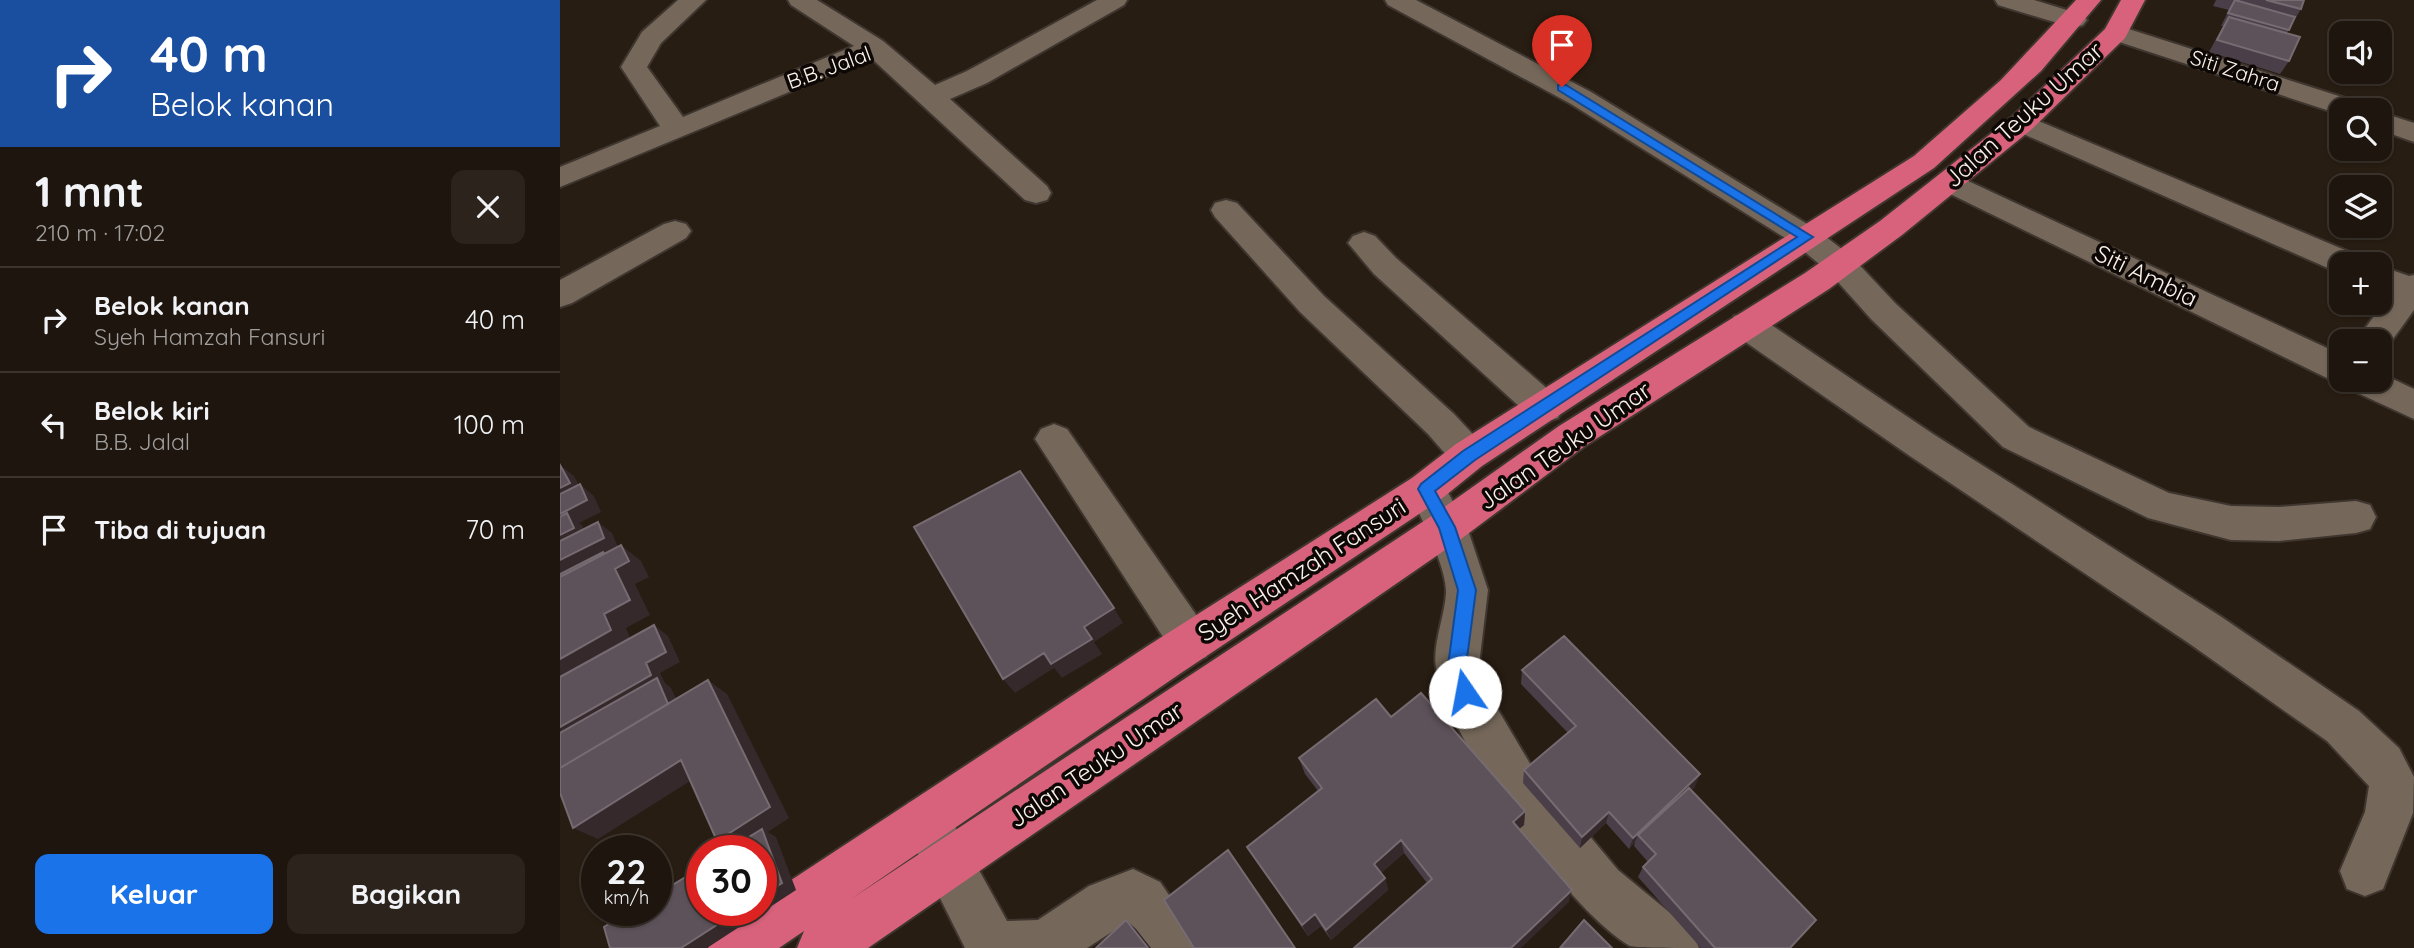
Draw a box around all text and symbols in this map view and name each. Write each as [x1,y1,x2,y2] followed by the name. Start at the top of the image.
[1532,15,1592,87] pin
[2329,21,2392,392] map controls
[2329,21,2392,84] button: sound
[150,23,268,84] text: 40 m
[1543,26,1581,64] icon: arrive
[35,28,126,119] icon: right
[1938,35,2109,193] street label: Jalan Teuku Umar
[783,40,874,94] street label: B.B. Jalal
[2187,43,2283,97] street label: Siti Zahra
[150,84,334,124] text: Belok kanan
[2329,98,2392,161] button: search
[35,165,144,218] text: 1 mnt
[451,170,525,244] button: close
[2329,175,2392,238] button: layers
[35,218,165,247] text: 210 m · 17:02
[2090,237,2202,313] street label: Siti Ambia
[2329,252,2392,315] button: +
[94,289,250,322] text: Belok kanan
[35,301,73,339] icon: right
[465,303,525,336] text: 40 m
[94,322,325,351] text: Syeh Hamzah Fansuri
[2329,329,2392,392] button: −
[1473,375,1656,516] street label: Jalan Teuku Umar
[94,394,210,427] text: Belok kiri
[35,406,73,444] icon: left
[454,408,525,441] text: 100 m
[94,427,190,456] text: B.B. Jalal
[1192,491,1411,648] street label: Syeh Hamzah Fansuri
[35,511,73,549] icon: arrive
[94,513,266,546] text: Tiba di tujuan
[465,513,525,546] text: 70 m
[1428,655,1502,729] position arrow
[1003,695,1188,833] street label: Jalan Teuku Umar
[686,835,777,926] speed limit sign: 30
[607,849,646,893] text: 22
[35,854,273,934] button: Keluar
[287,854,525,934] button: Bagikan
[604,886,649,909] text: km/h

